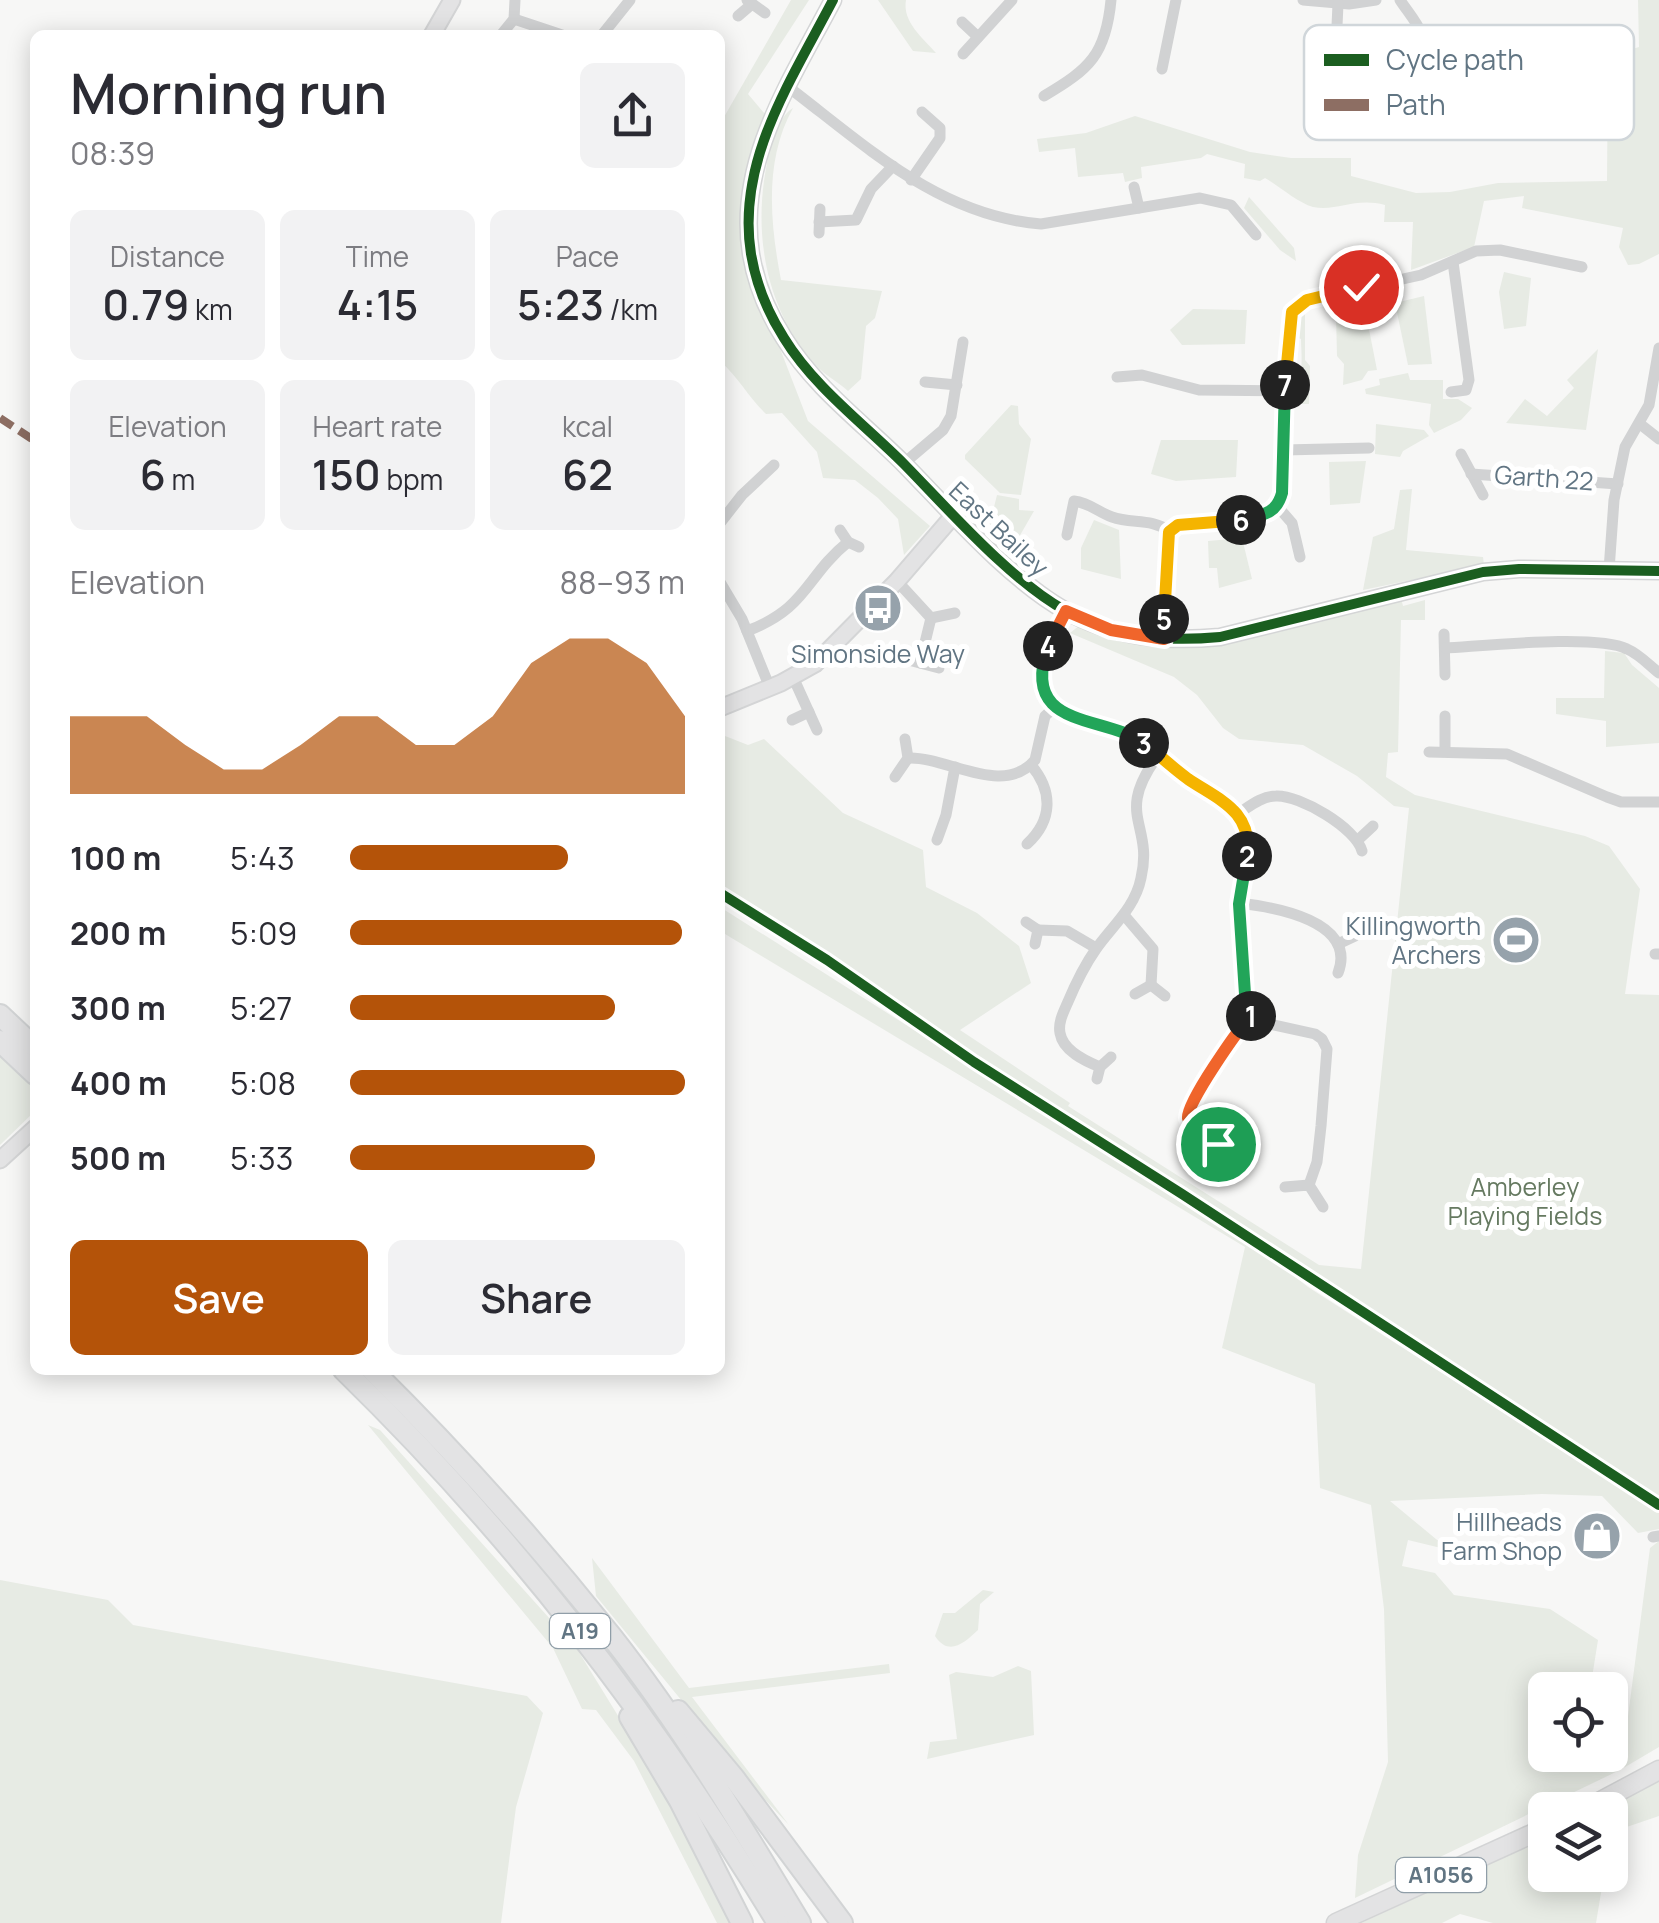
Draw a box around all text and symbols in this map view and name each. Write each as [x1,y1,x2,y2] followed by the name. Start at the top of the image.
[1304,25,1634,140] legend
[1386,40,1524,78] text: Cycle path
[70,55,387,131] text: Morning run
[580,63,685,168] button: share
[1386,85,1446,123] text: Path
[70,131,155,175] text: 08:39
[110,237,225,275] text: Distance
[346,237,409,275] text: Time
[556,237,619,275] text: Pace
[1319,245,1404,330] pin
[1334,260,1389,315] icon: check
[102,275,189,333] text: 0.79
[337,275,418,333] text: 4:15
[517,275,604,333] text: 5:23
[189,290,233,328] text: km
[604,290,658,328] text: /km
[1260,360,1310,410] pin: 7
[1278,366,1292,404] text: 7
[108,407,227,445] text: Elevation
[313,407,442,445] text: Heart rate
[562,407,613,445] text: kcal
[140,445,166,503] text: 6
[312,445,381,503] text: 150
[562,445,613,503] text: 62
[1493,457,1595,498] street label: Garth 22
[166,460,195,498] text: m
[381,460,443,498] text: bpm
[942,473,1057,584] street label: East Bailey
[1216,495,1266,545] pin: 6
[1232,501,1250,539] text: 6
[70,560,205,604] text: Elevation
[559,560,685,604] text: 88–93 m
[852,582,904,634] bus stop icon: Simonside Way
[1139,594,1189,644] pin: 5
[1156,600,1172,638] text: 5
[1023,621,1073,671] pin: 4
[1039,627,1057,665] text: 4
[791,636,965,671] place label: Simonside Way
[1119,718,1169,768] pin: 3
[1136,724,1152,762] text: 3
[1222,831,1272,881] pin: 2
[70,836,161,880] text: 100 m
[230,836,295,880] text: 5:43
[1239,837,1255,875] text: 2
[1346,908,1481,972] place label: Killingworth Archers
[70,911,166,955] text: 200 m
[230,911,297,955] text: 5:09
[1490,914,1542,966] sports icon: Killingworth Archers
[70,986,166,1030] text: 300 m
[230,986,292,1030] text: 5:27
[1226,991,1276,1041] pin: 1
[1245,997,1257,1035] text: 1
[70,1061,167,1105] text: 400 m
[230,1061,296,1105] text: 5:08
[1176,1102,1261,1187] pin
[1191,1117,1246,1172] icon: arrive
[70,1136,166,1180] text: 500 m
[230,1136,293,1180] text: 5:33
[1448,1169,1602,1233] park label: Amberley Playing Fields
[70,1240,368,1355] button: Save
[388,1240,685,1355] button: Share
[1441,1504,1562,1568] place label: Hillheads Farm Shop
[1571,1510,1623,1562] shop icon: Hillheads Farm Shop
[550,1614,610,1648] road number: A19
[1528,1672,1628,1892] map controls
[1528,1672,1628,1772] button: locate
[1528,1792,1628,1892] button: layers
[1396,1858,1486,1892] road number: A1056

